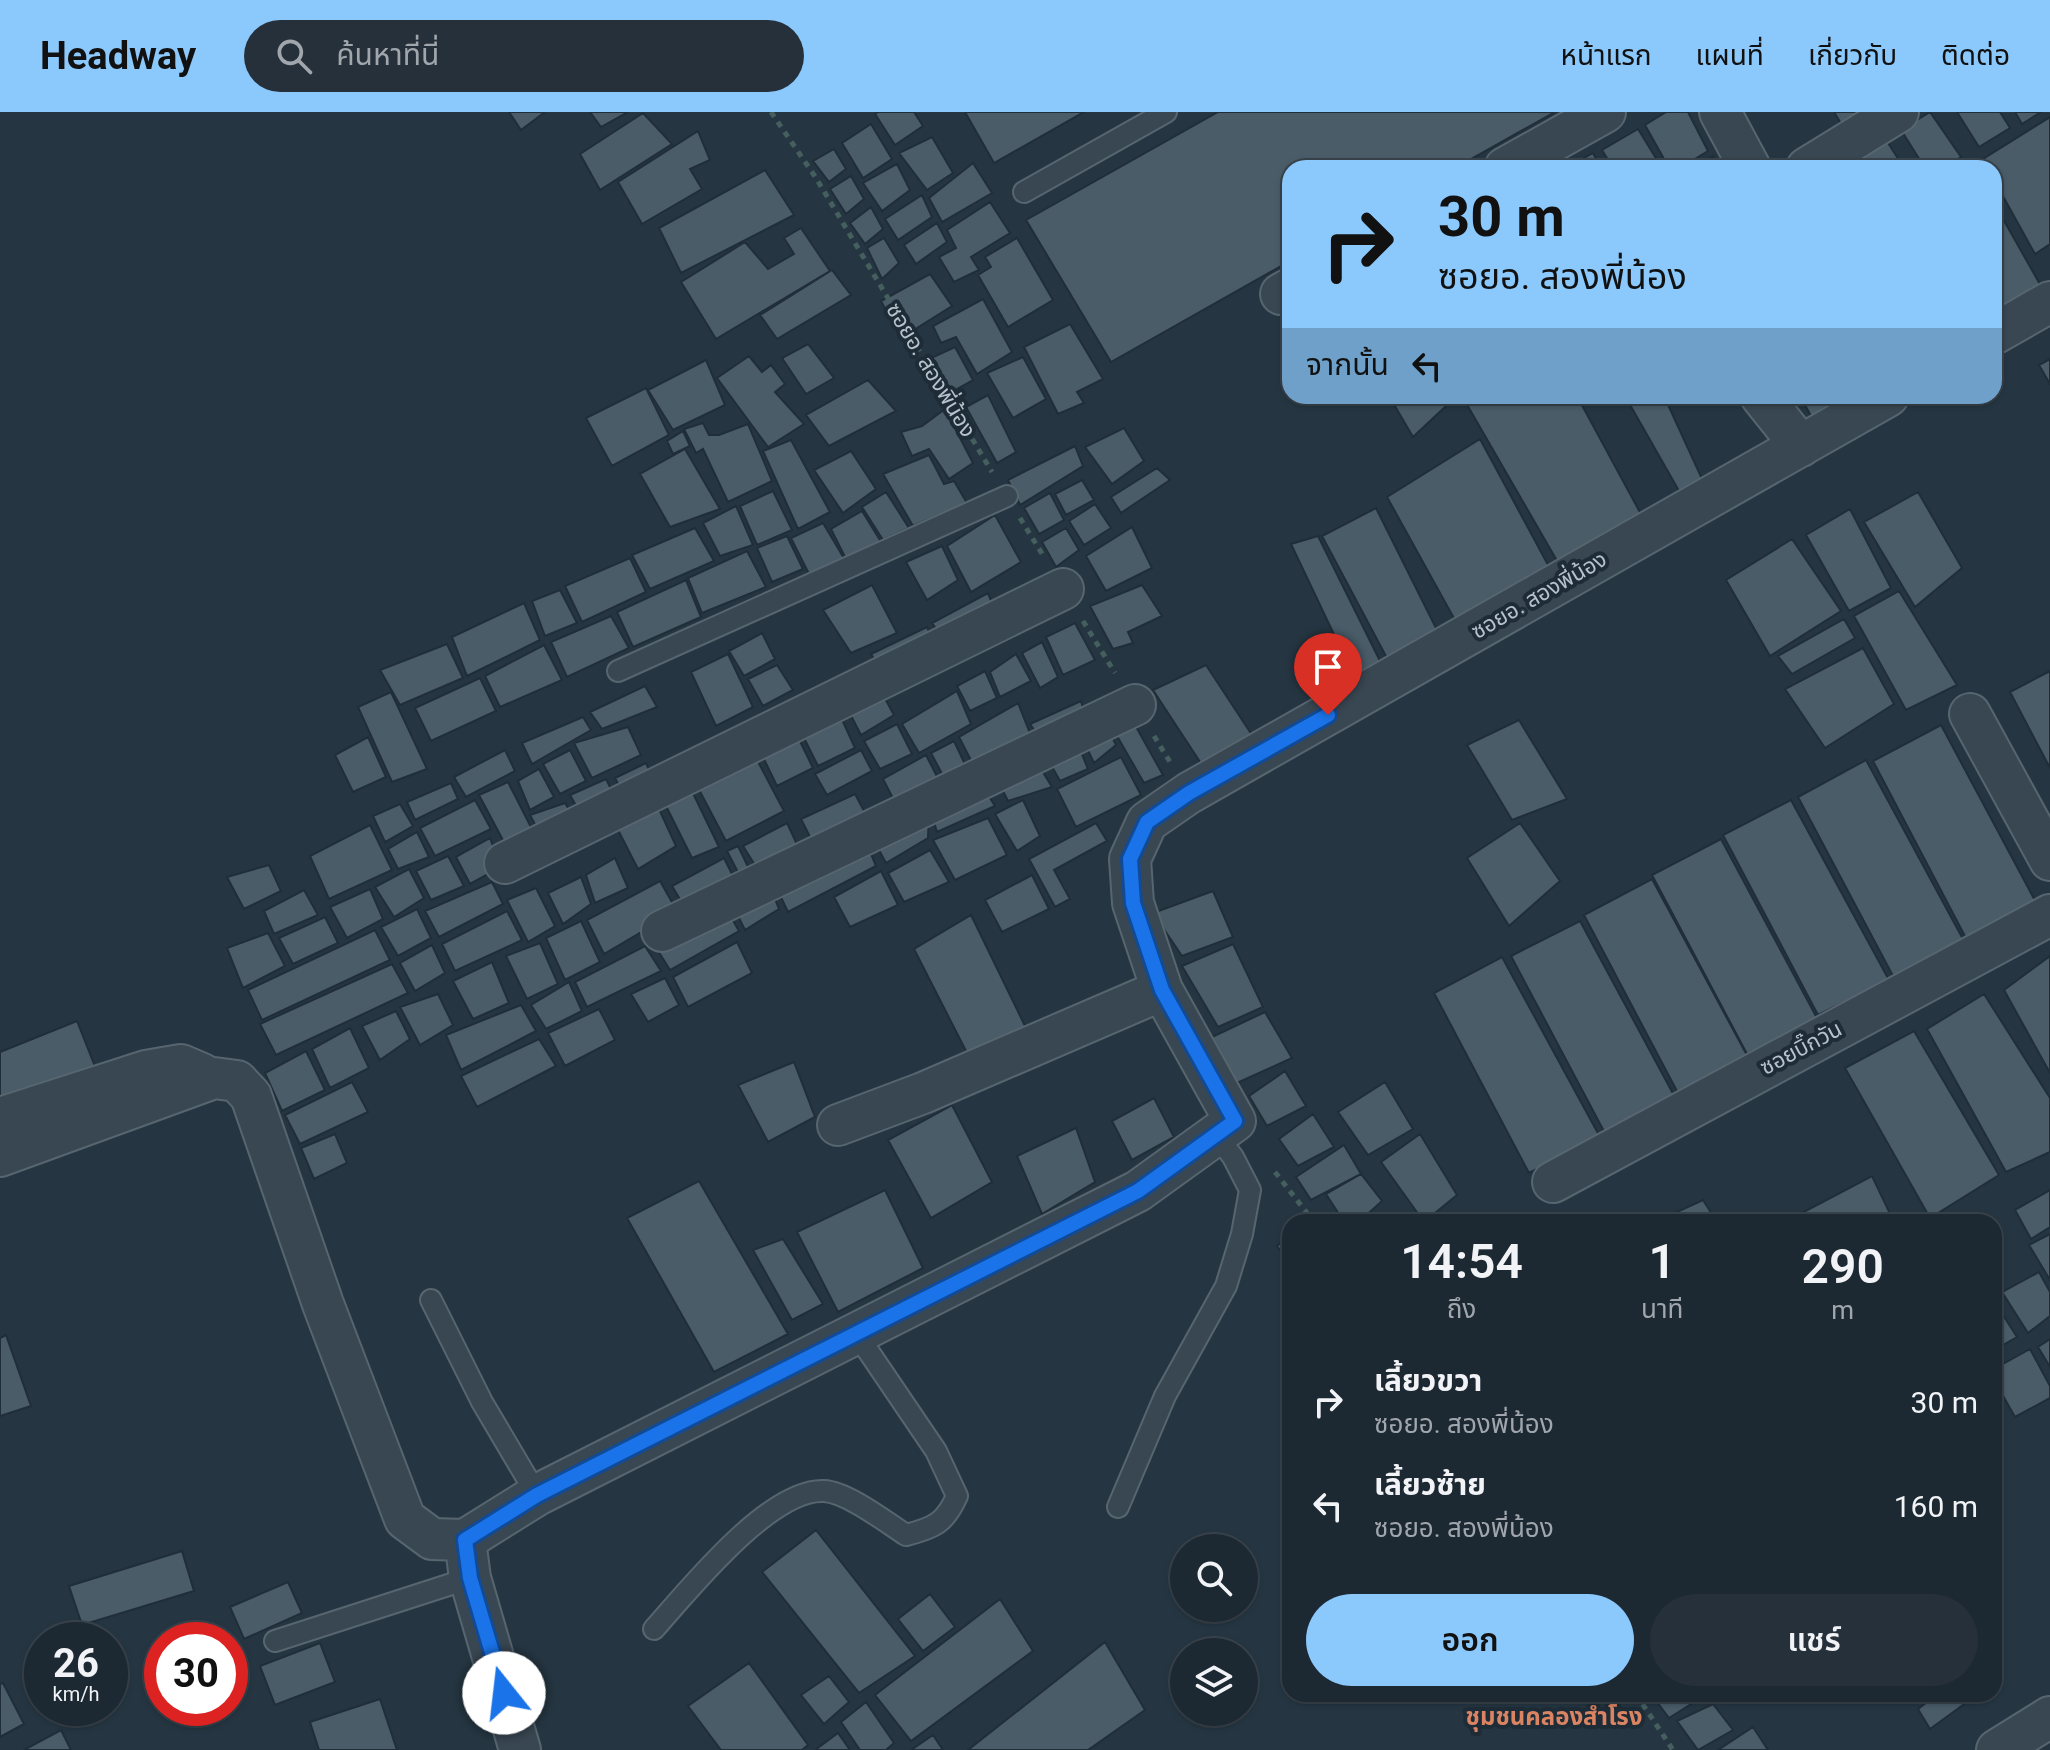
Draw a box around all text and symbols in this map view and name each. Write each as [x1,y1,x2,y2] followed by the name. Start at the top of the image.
[244,20,804,92] search box
[40,34,196,78] text: Headway
[272,34,316,78] icon: search
[336,37,439,72] text: ค้นหาที่นี่
[1561,39,1652,72] text: หน้าแรก
[1696,39,1764,72] text: แผนที่
[1808,39,1897,72] text: เกี่ยวกับ
[1941,39,2010,72] text: ติดต่อ
[1438,184,1565,250] text: 30 m
[1306,192,1410,296] icon: right
[1438,256,1687,298] text: ซอยอ. สองพี่น้อง
[881,297,983,442] street label: ซอยอ. สองพี่น้อง
[1405,344,1449,388] icon: left
[1306,347,1389,382] text: จากนั้น
[1465,544,1611,644] street label: ซอยอ. สองพี่น้อง
[1294,633,1362,715] pin
[1306,645,1350,689] icon: arrive
[1755,1015,1846,1080] street label: ซอยบิ๊กวัน
[1400,1233,1523,1290] text: 14:54
[1649,1233,1676,1290] text: 1
[1802,1238,1884,1295] text: 290
[1447,1294,1476,1324] text: ถึง
[1641,1294,1683,1324] text: นาที
[1831,1295,1854,1325] text: m
[1374,1363,1482,1398] text: เลี้ยวขวา
[1306,1380,1350,1424] icon: right
[1911,1385,1978,1420] text: 30 m
[1374,1409,1554,1439] text: ซอยอ. สองพี่น้อง
[1374,1467,1486,1502] text: เลี้ยวซ้าย
[1306,1484,1350,1528] icon: left
[1894,1489,1978,1524] text: 160 m
[1374,1513,1554,1543] text: ซอยอ. สองพี่น้อง
[1170,1534,1258,1726] map controls
[1170,1534,1258,1622] button: search
[1306,1594,1634,1686] button: ออก
[1650,1594,1978,1686] button: แชร์
[144,1622,248,1726] speed limit sign: 30
[1170,1638,1258,1726] button: layers
[53,1640,99,1687] text: 26
[462,1651,546,1735] position arrow
[53,1682,99,1706] text: km/h
[1466,1703,1642,1732] district label: ชุมชนคลองสำโรง

